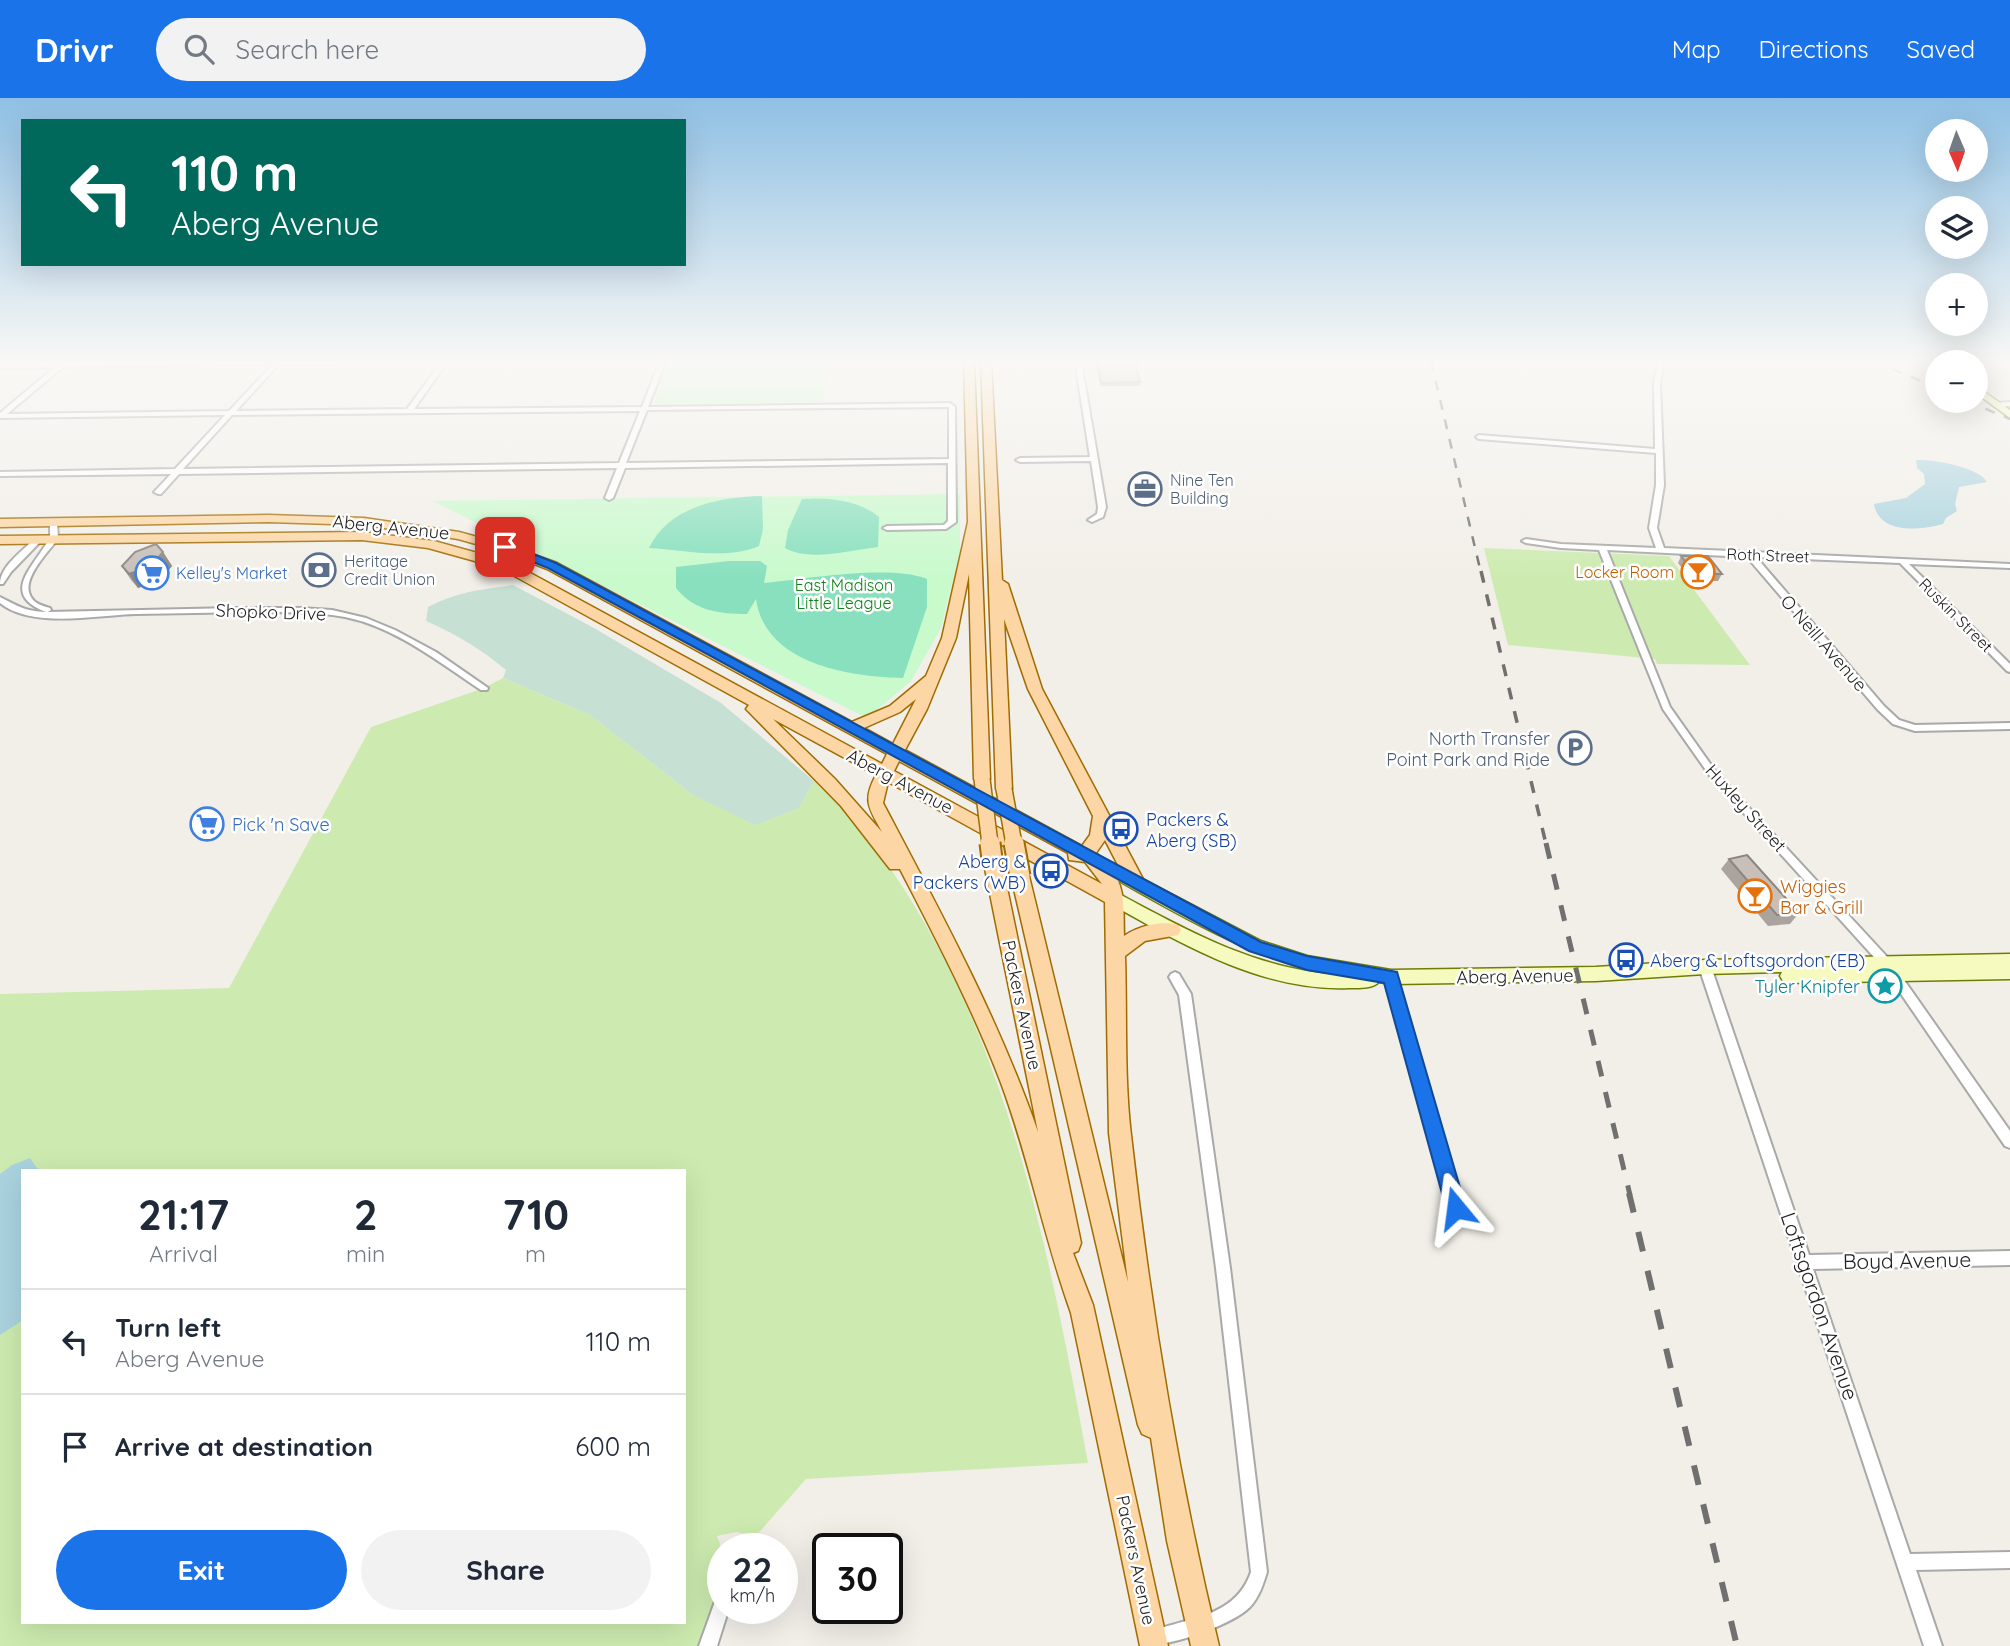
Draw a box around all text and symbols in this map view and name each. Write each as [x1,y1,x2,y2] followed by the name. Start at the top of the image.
[156,18,646,81] search box
[35,29,114,70] text: Drivr
[180,30,218,68] icon: search
[236,33,379,66] text: Search here
[1672,34,1721,64] text: Map
[1759,34,1869,64] text: Directions
[1907,34,1975,64] text: Saved
[1925,119,1988,182] north arrow
[1925,119,1988,413] map controls
[171,142,298,203] text: 110 m
[56,147,147,238] icon: left
[1925,196,1988,259] button: layers
[171,203,379,243] text: Aberg Avenue
[1925,273,1988,336] button: +
[1925,350,1988,413] button: −
[1126,470,1164,508] office icon: Nine Ten Building
[1170,470,1234,508] place label: Nine Ten Building
[332,509,450,545] street label: Aberg Avenue
[475,517,535,577] pin
[486,528,524,566] icon: arrive
[1726,544,1810,566] street label: Roth Street
[300,551,338,589] bank icon: Heritage Credit Union
[344,551,435,589] place label: Heritage Credit Union
[1679,553,1717,591] bar icon: Locker Room
[133,554,171,592] supermarket icon: Kelley's Market
[1575,562,1674,582] place label: Locker Room
[176,563,287,583] place label: Kelley's Market
[1915,574,1997,656] street label: Ruskin Street
[795,575,893,613] park label: East Madison Little League
[1776,590,1872,696] street label: O Neill Avenue
[215,599,327,625] street label: Shopko Drive
[1386,727,1550,771] place label: North Transfer Point Park and Ride
[1556,729,1594,767] parking icon: North Transfer Point Park and Ride
[843,743,957,819] street label: Aberg Avenue
[1701,759,1791,857] street label: Huxley Street
[188,805,226,843] supermarket icon: Pick 'n Save
[1146,808,1237,852] place label: Packers & Aberg (SB)
[1102,810,1140,848] bus stop icon: Packers & Aberg (SB)
[232,813,330,836] place label: Pick 'n Save
[913,850,1026,894] place label: Aberg & Packers (WB)
[1032,852,1070,890] bus stop icon: Aberg & Packers (WB)
[1780,875,1863,919] place label: Wiggies Bar & Grill
[1736,877,1774,915] bar icon: Wiggies Bar & Grill
[997,938,1047,1072] street label: Packers Avenue
[1607,941,1645,979] bus stop icon: Aberg & Loftsgordon (EB)
[1650,949,1865,972] place label: Aberg & Loftsgordon (EB)
[1456,963,1574,989] street label: Aberg Avenue
[1866,967,1904,1005] place icon: Tyler Knipfer
[1755,975,1860,998] place label: Tyler Knipfer
[1419,1171,1493,1245] position arrow
[138,1188,229,1241] text: 21:17
[354,1188,378,1241] text: 2
[502,1188,569,1241] text: 710
[1776,1209,1864,1403] street label: Loftsgordon Avenue
[149,1239,218,1268] text: Arrival
[346,1239,385,1268] text: min
[525,1239,546,1268] text: m
[1843,1246,1971,1274] street label: Boyd Avenue
[115,1311,222,1344] text: Turn left
[56,1323,94,1361] icon: left
[585,1325,651,1358] text: 110 m
[115,1344,265,1373] text: Aberg Avenue
[56,1428,94,1466] icon: arrive
[115,1430,373,1463] text: Arrive at destination
[575,1430,651,1463] text: 600 m
[1111,1493,1161,1627] street label: Packers Avenue
[56,1530,347,1610] button: Exit
[361,1530,651,1610] button: Share
[812,1533,903,1624] speed limit sign: 30
[733,1547,772,1591] text: 22
[730,1584,775,1607] text: km/h

